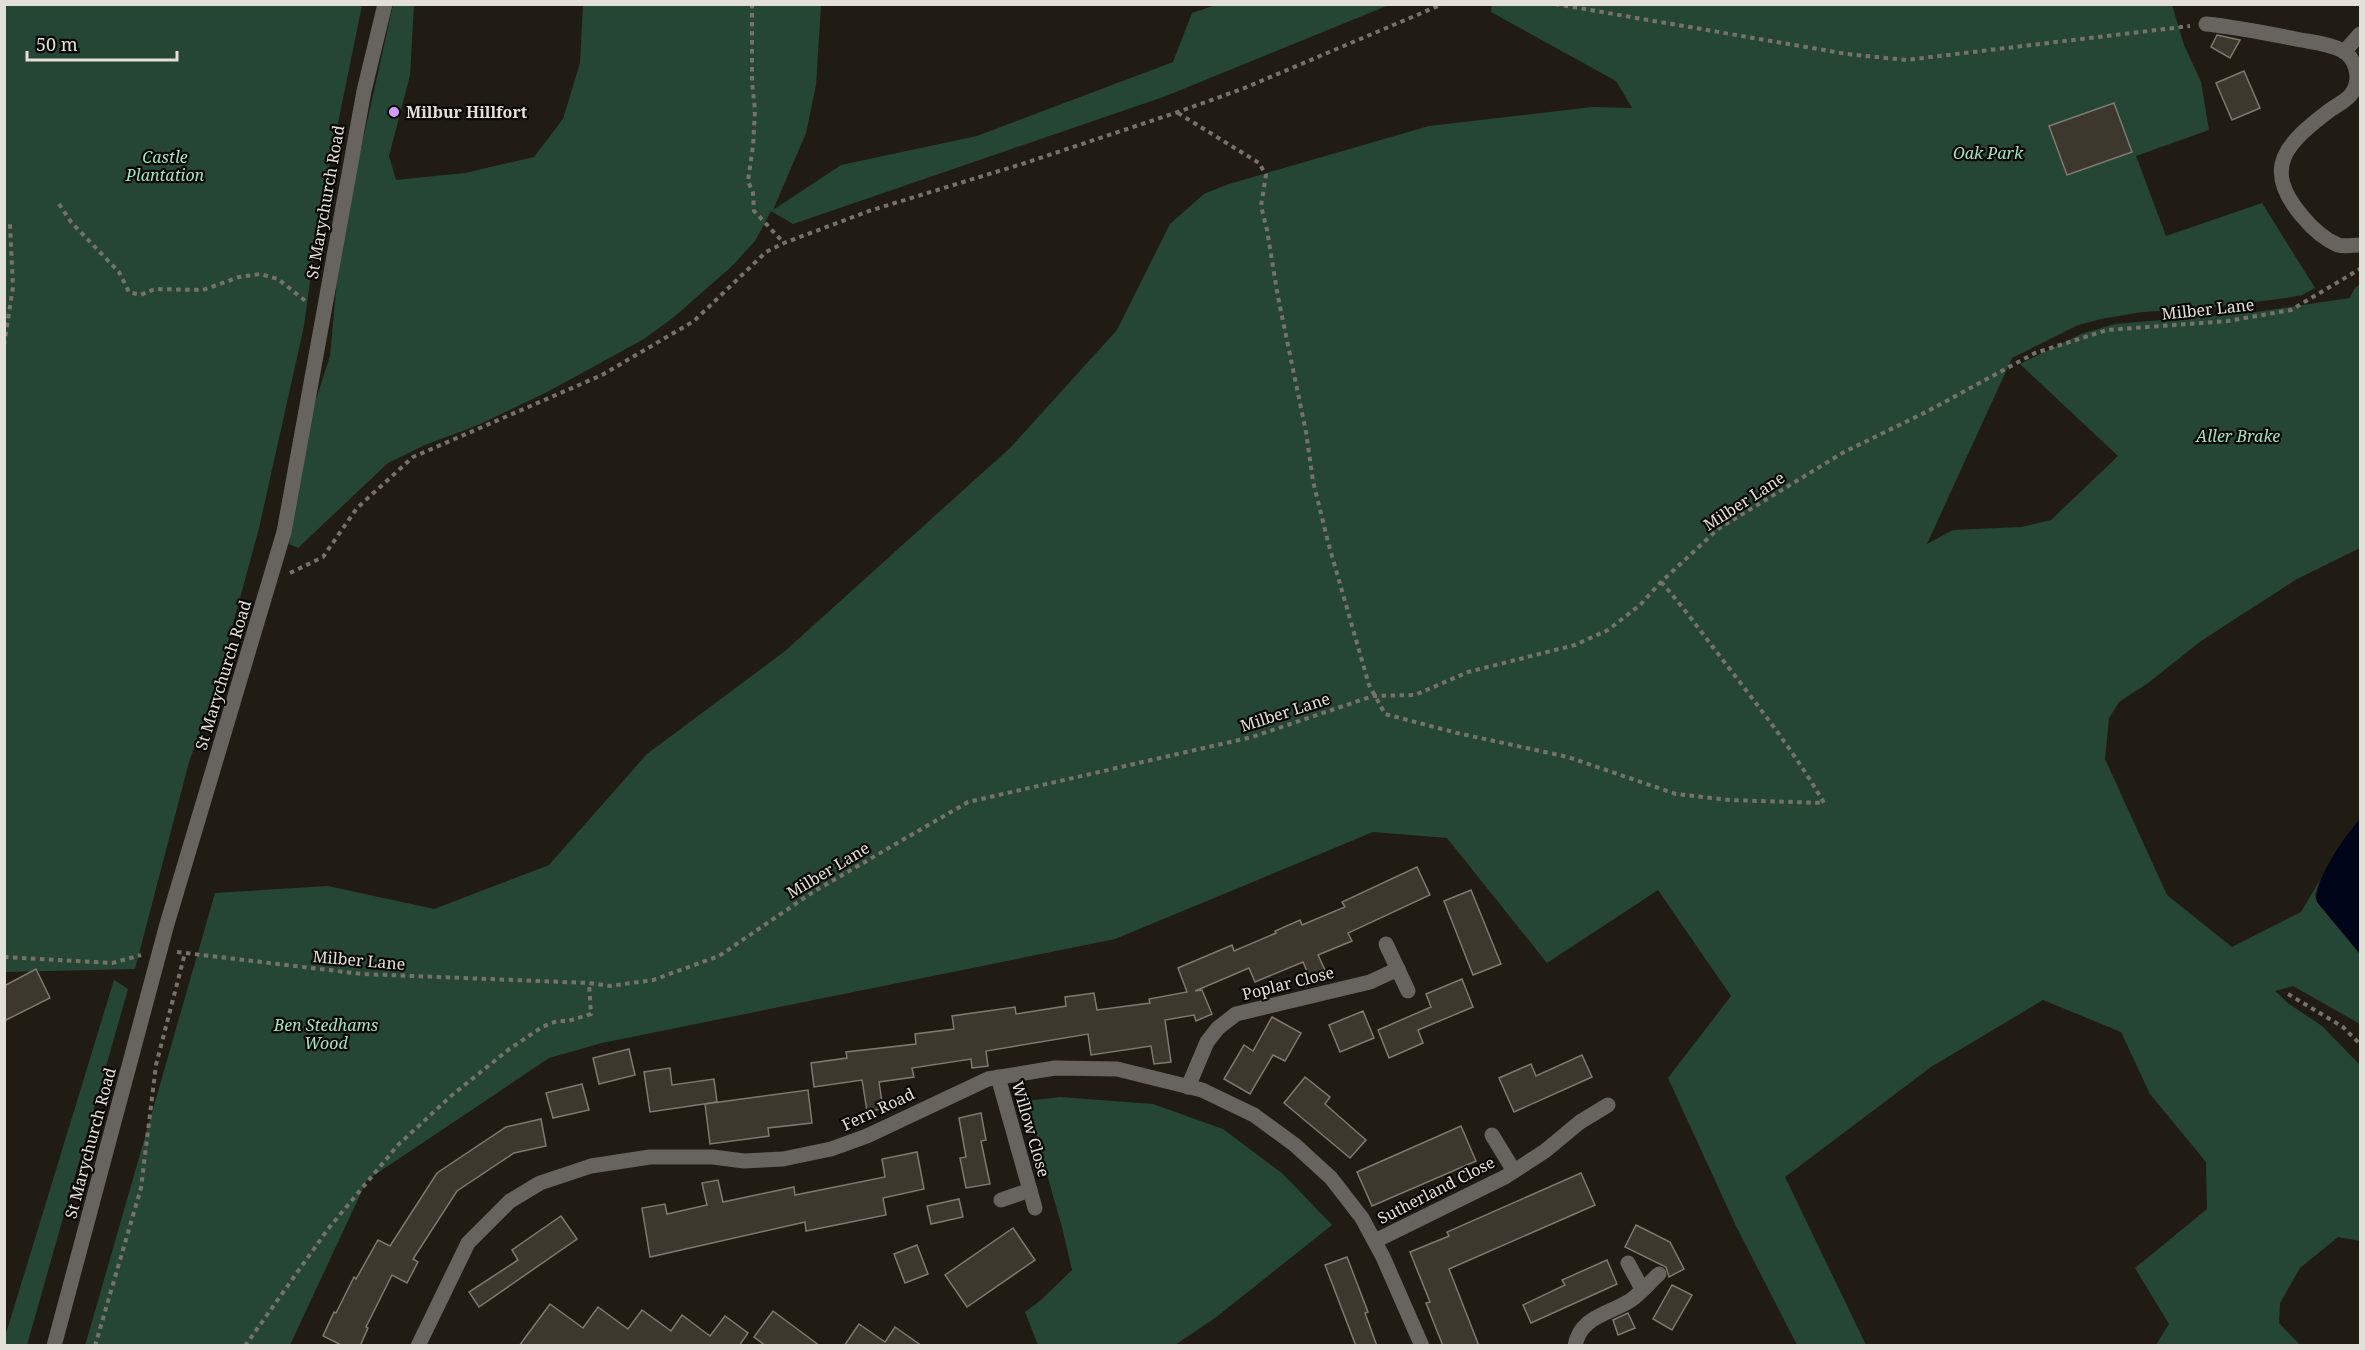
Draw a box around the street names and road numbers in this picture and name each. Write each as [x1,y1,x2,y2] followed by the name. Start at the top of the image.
[301,123,349,281] street label: St Marychurch Road
[2161,293,2255,325] street label: Milber Lane
[1699,466,1789,536] street label: Milber Lane
[190,597,256,753] street label: St Marychurch Road
[1237,687,1333,737] street label: Milber Lane
[782,837,874,903] street label: Milber Lane
[312,945,406,975] street label: Milber Lane
[1240,961,1336,1005] street label: Poplar Close
[59,1065,121,1221] street label: St Marychurch Road
[1007,1078,1055,1180] street label: Willow Close
[838,1082,918,1135] street label: Fern Road
[1374,1151,1498,1229] street label: Sutherland Close

